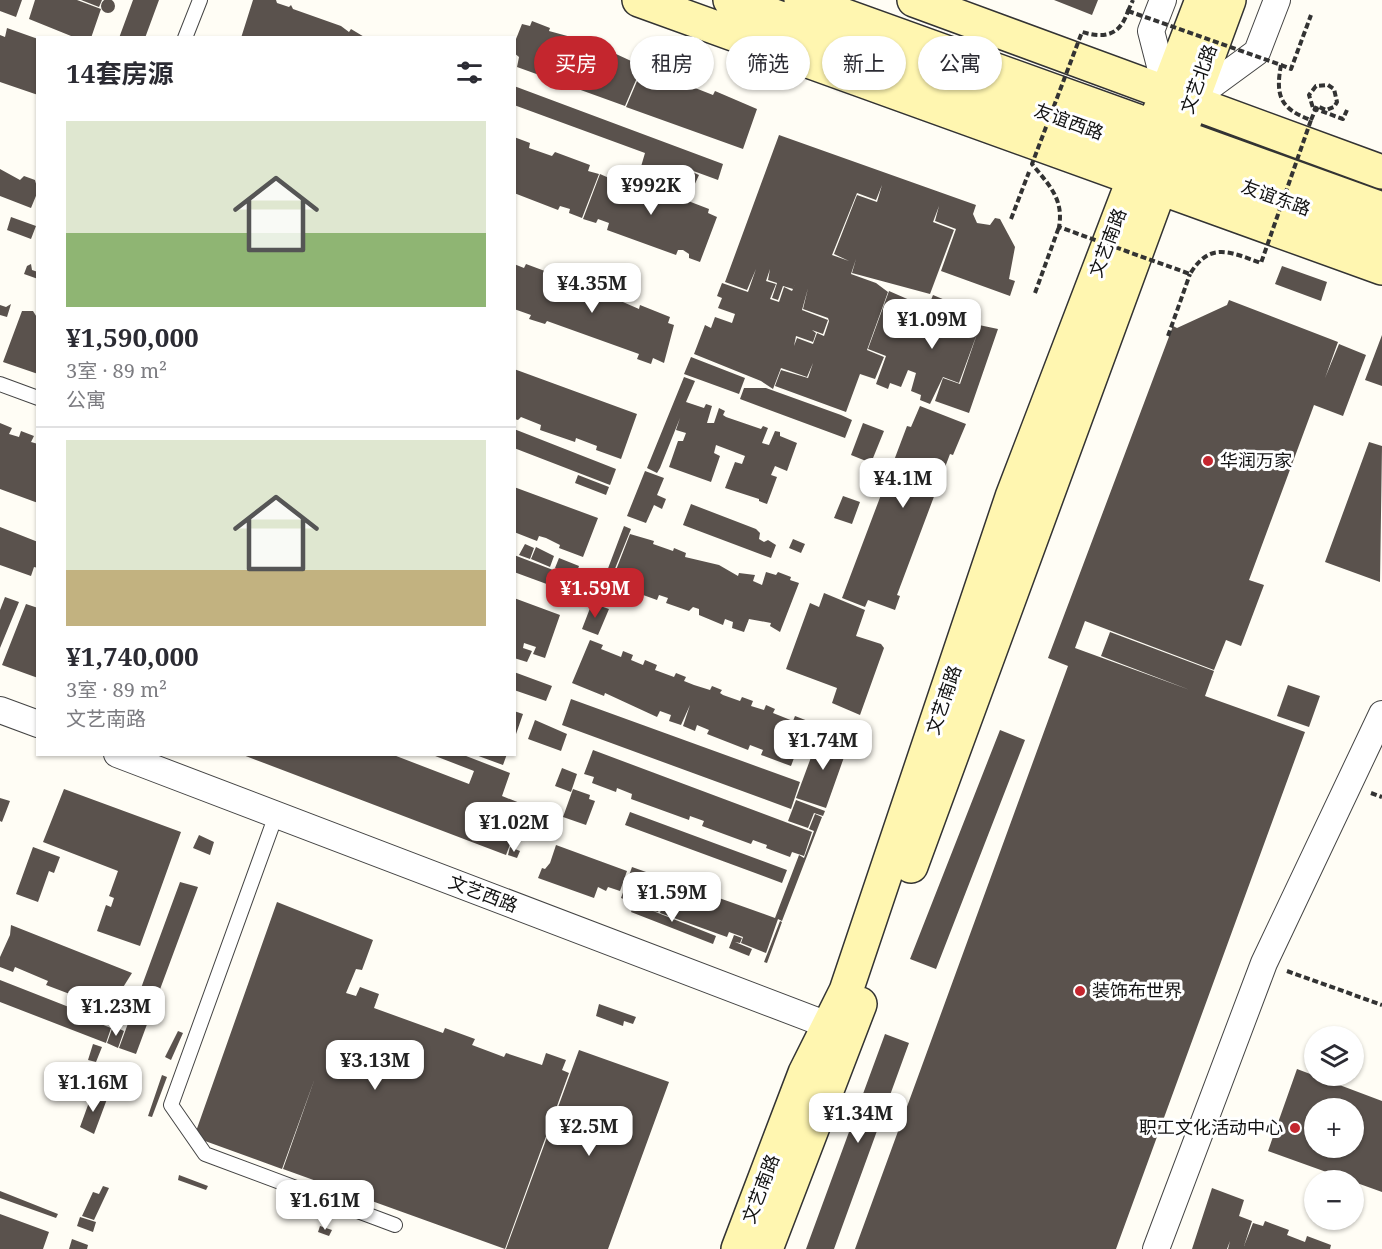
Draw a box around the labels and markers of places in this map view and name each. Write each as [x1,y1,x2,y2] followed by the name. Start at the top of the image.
[609,165,693,216] pin: ¥992K
[543,263,641,314] pin: ¥4.35M
[883,299,981,350] pin: ¥1.09M
[1220,448,1292,472] place label: 华润万家
[1201,454,1215,468] marker: 华润万家
[861,458,945,509] pin: ¥4.1M
[546,568,644,619] pin: ¥1.59M
[774,720,872,771] pin: ¥1.74M
[465,802,563,853] pin: ¥1.02M
[623,872,721,923] pin: ¥1.59M
[1092,978,1182,1002] place label: 装饰布世界
[1073,984,1087,998] marker: 装饰布世界
[67,986,165,1037] pin: ¥1.23M
[326,1040,424,1091] pin: ¥3.13M
[44,1062,142,1113] pin: ¥1.16M
[809,1093,907,1144] pin: ¥1.34M
[547,1106,631,1157] pin: ¥2.5M
[1139,1115,1283,1139] place label: 职工文化活动中心
[1288,1121,1302,1135] marker: 职工文化活动中心
[276,1180,374,1231] pin: ¥1.61M

